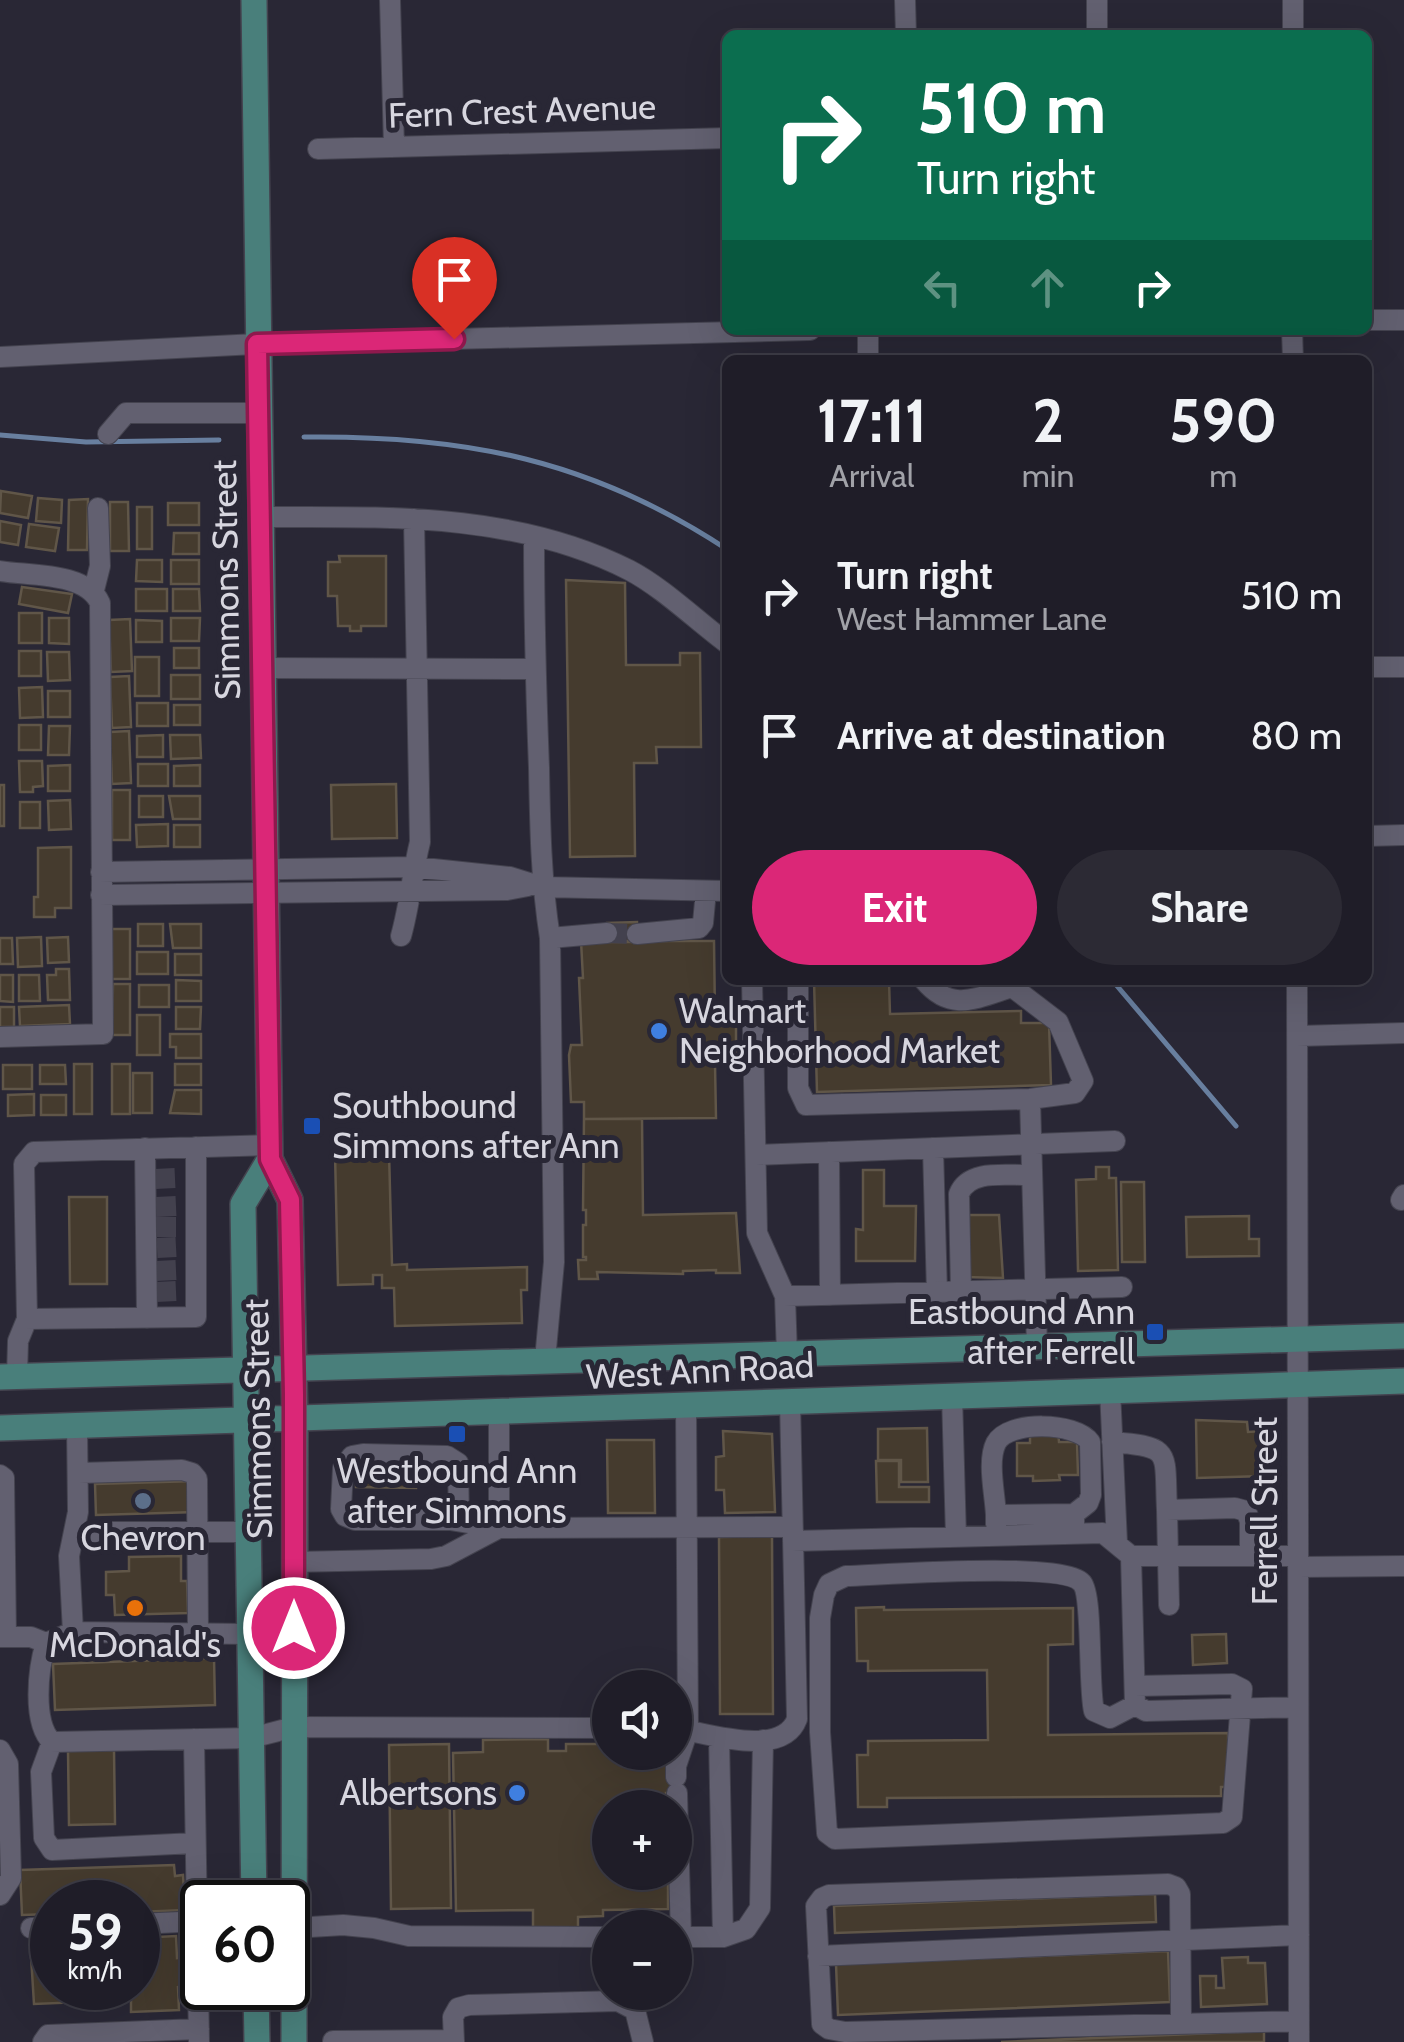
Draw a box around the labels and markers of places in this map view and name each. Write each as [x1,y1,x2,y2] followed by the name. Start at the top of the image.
[412,237,497,340] pin
[679,989,1000,1072] place label: Walmart Neighborhood Market
[648,1020,670,1042] marker: Walmart Neighborhood Market
[332,1084,620,1167] place label: Southbound Simmons after Ann
[301,1115,323,1137] marker: Southbound Simmons after Ann
[908,1290,1136,1373] place label: Eastbound Ann after Ferrell
[1144,1321,1166,1343] marker: Eastbound Ann after Ferrell
[446,1423,468,1445] marker: Westbound Ann after Simmons
[337,1449,577,1532] place label: Westbound Ann after Simmons
[132,1490,154,1512] marker: Chevron
[81,1516,205,1559] place label: Chevron
[124,1597,146,1619] marker: McDonald's
[49,1623,221,1666] place label: McDonald's
[339,1771,497,1814] place label: Albertsons
[506,1782,528,1804] marker: Albertsons

